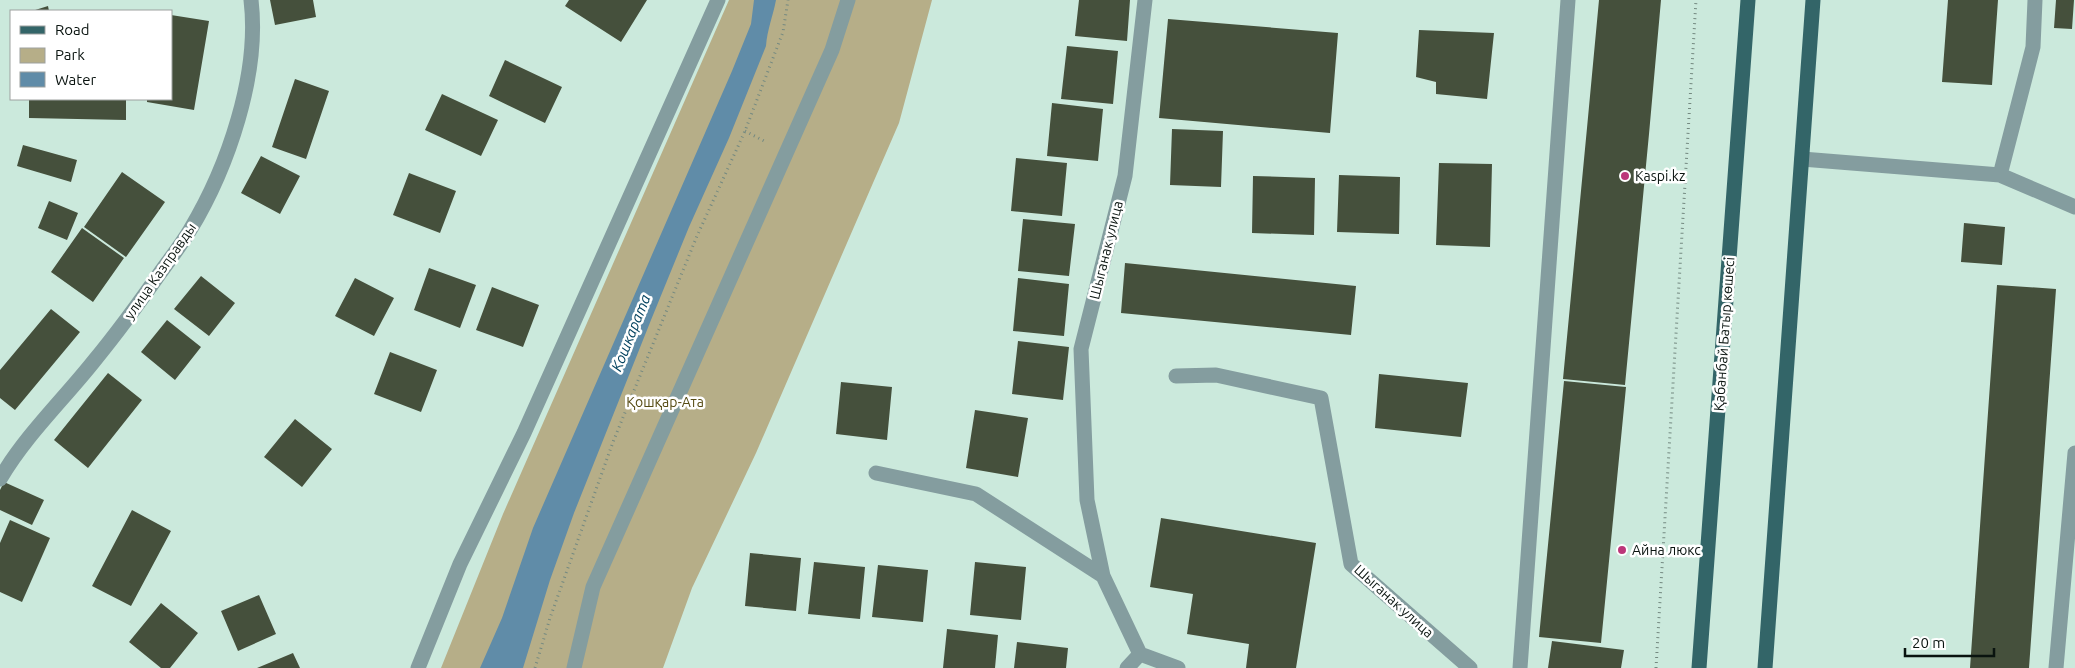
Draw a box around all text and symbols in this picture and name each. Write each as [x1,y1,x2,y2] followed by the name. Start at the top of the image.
[10,10,172,100] legend
[55,21,90,38] text: Road
[55,46,85,63] text: Park
[55,71,96,88] text: Water
[1635,168,1685,184] place label: Kaspi.kz
[1619,170,1631,182] marker: Kaspi.kz
[1086,199,1126,301] street label: Шыганак улица
[121,220,199,322] street label: улица Казправды
[1711,256,1737,412] street label: Қабанбай Батыр көшесі
[607,292,654,374] water label: Кошкарата
[626,394,704,410] park label: Қошқар-Ата
[1632,542,1701,558] place label: Айна люкс
[1616,544,1628,556] marker: Айна люкс
[1351,561,1437,641] street label: Шыганак улица
[1905,626,1994,658] scale bar
[1912,634,1945,651] text: 20 m

